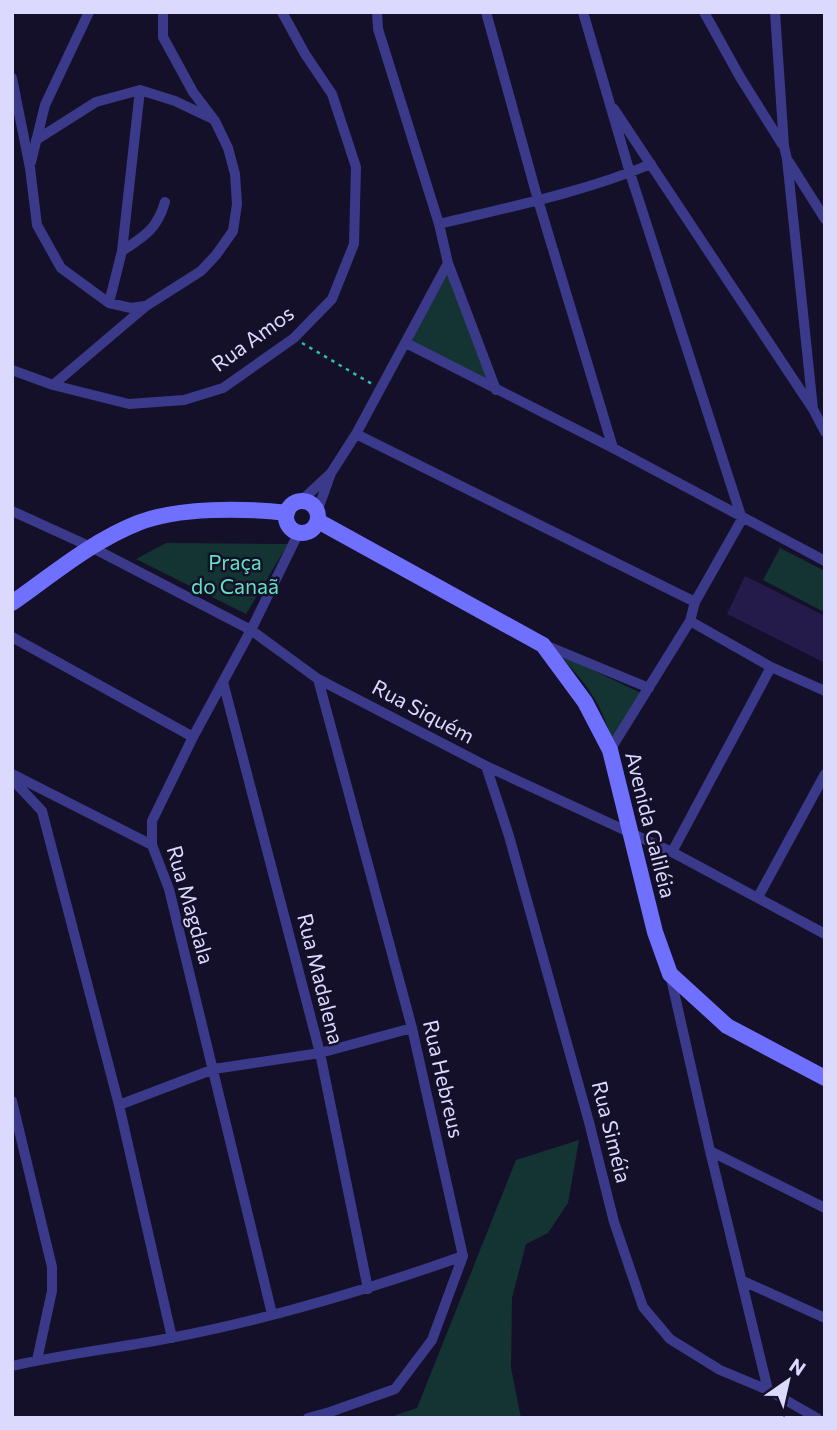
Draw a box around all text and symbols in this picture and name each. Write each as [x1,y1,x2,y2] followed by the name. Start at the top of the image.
[206,300,298,376] street label: Rua Amos
[191,549,279,598] park label: Praça do Canaã
[368,673,479,748] street label: Rua Siquém
[621,749,682,900] street label: Avenida Galiléia
[163,842,220,967] street label: Rua Magdala
[293,911,350,1047] street label: Rua Madalena
[419,1017,470,1140] street label: Rua Hebreus
[588,1078,637,1185] street label: Rua Siméia
[753,1346,823,1416] north arrow
[785,1353,810,1380] text: N

